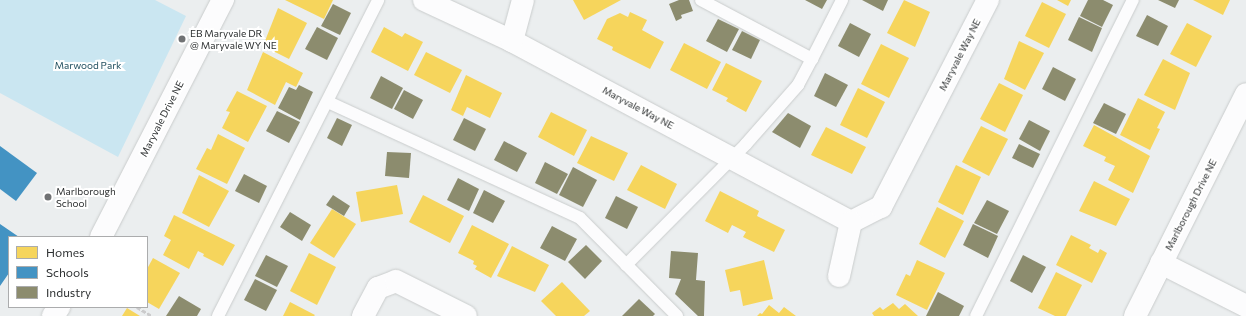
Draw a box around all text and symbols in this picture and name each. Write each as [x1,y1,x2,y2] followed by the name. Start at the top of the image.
[937,17,983,93] street label: Maryvale Way NE
[190,27,277,50] place label: EB Maryvale DR @ Maryvale WY NE
[177,34,187,44] marker: EB Maryvale DR @ Maryvale WY NE
[54,60,122,72] park label: Marwood Park
[138,79,186,159] street label: Maryvale Drive NE
[600,84,676,132] street label: Maryvale Way NE
[1163,157,1219,253] street label: Marlborough Drive NE
[56,185,116,208] place label: Marlborough School
[43,192,53,202] marker: Marlborough School
[8,236,148,308] legend
[46,245,84,259] text: Homes
[46,265,89,279] text: Schools
[46,285,91,299] text: Industry

